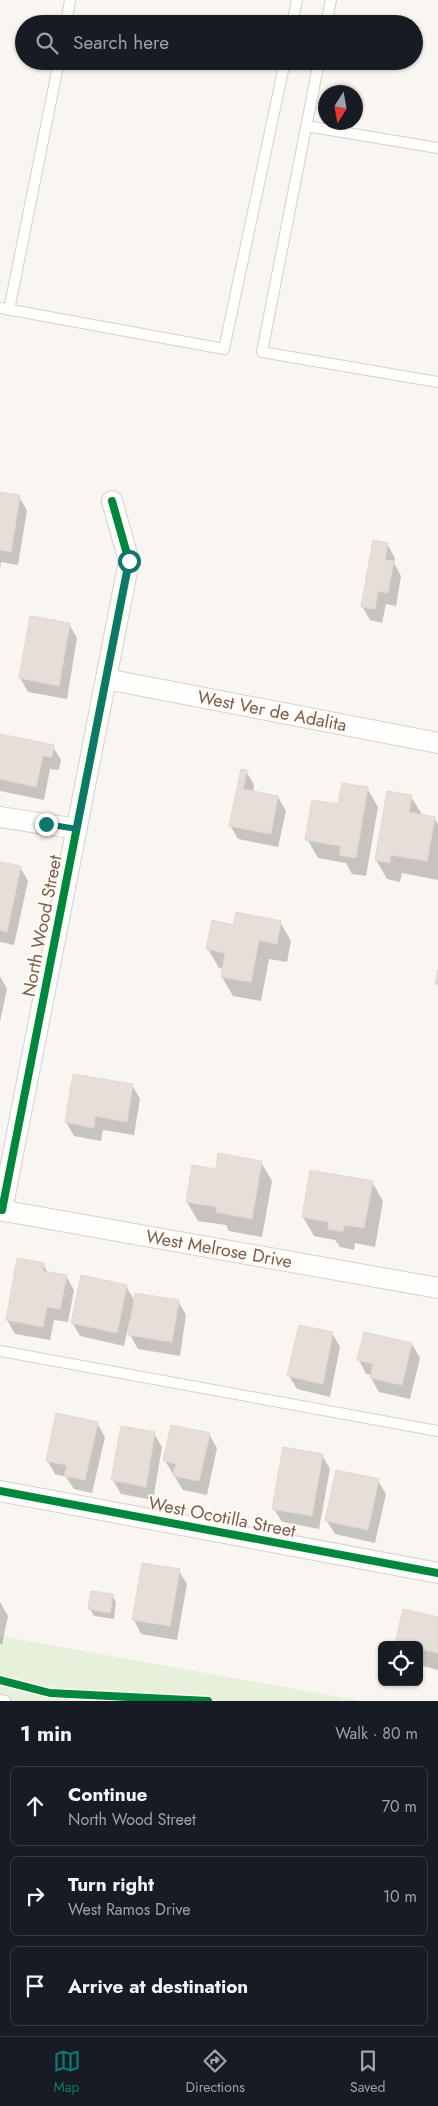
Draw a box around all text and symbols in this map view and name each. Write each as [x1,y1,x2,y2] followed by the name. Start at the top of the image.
[15,15,423,70] search box
[33,29,61,57] icon: search
[73,29,169,56] text: Search here
[318,85,363,130] north arrow
[118,550,141,573] route start
[195,684,349,738] street label: West Ver de Adalita
[35,813,58,836] route end
[16,852,69,999] street label: North Wood Street
[144,1223,294,1275] street label: West Melrose Drive
[146,1490,299,1544] street label: West Ocotilla Street
[378,1641,423,1686] map controls
[378,1641,423,1686] button: locate
[20,1719,72,1749] text: 1 min
[335,1722,418,1745] text: Walk · 80 m
[68,1781,147,1808] text: Continue
[21,1792,49,1820] icon: ahead
[382,1795,417,1818] text: 70 m
[68,1808,196,1831] text: North Wood Street
[68,1871,154,1898] text: Turn right
[21,1882,49,1910] icon: right
[383,1885,417,1908] text: 10 m
[68,1898,191,1921] text: West Ramos Drive
[21,1972,49,2000] icon: arrive
[68,1973,248,2000] text: Arrive at destination
[53,2047,81,2097] tab: Map
[186,2047,245,2097] tab: Directions
[350,2047,385,2097] tab: Saved

